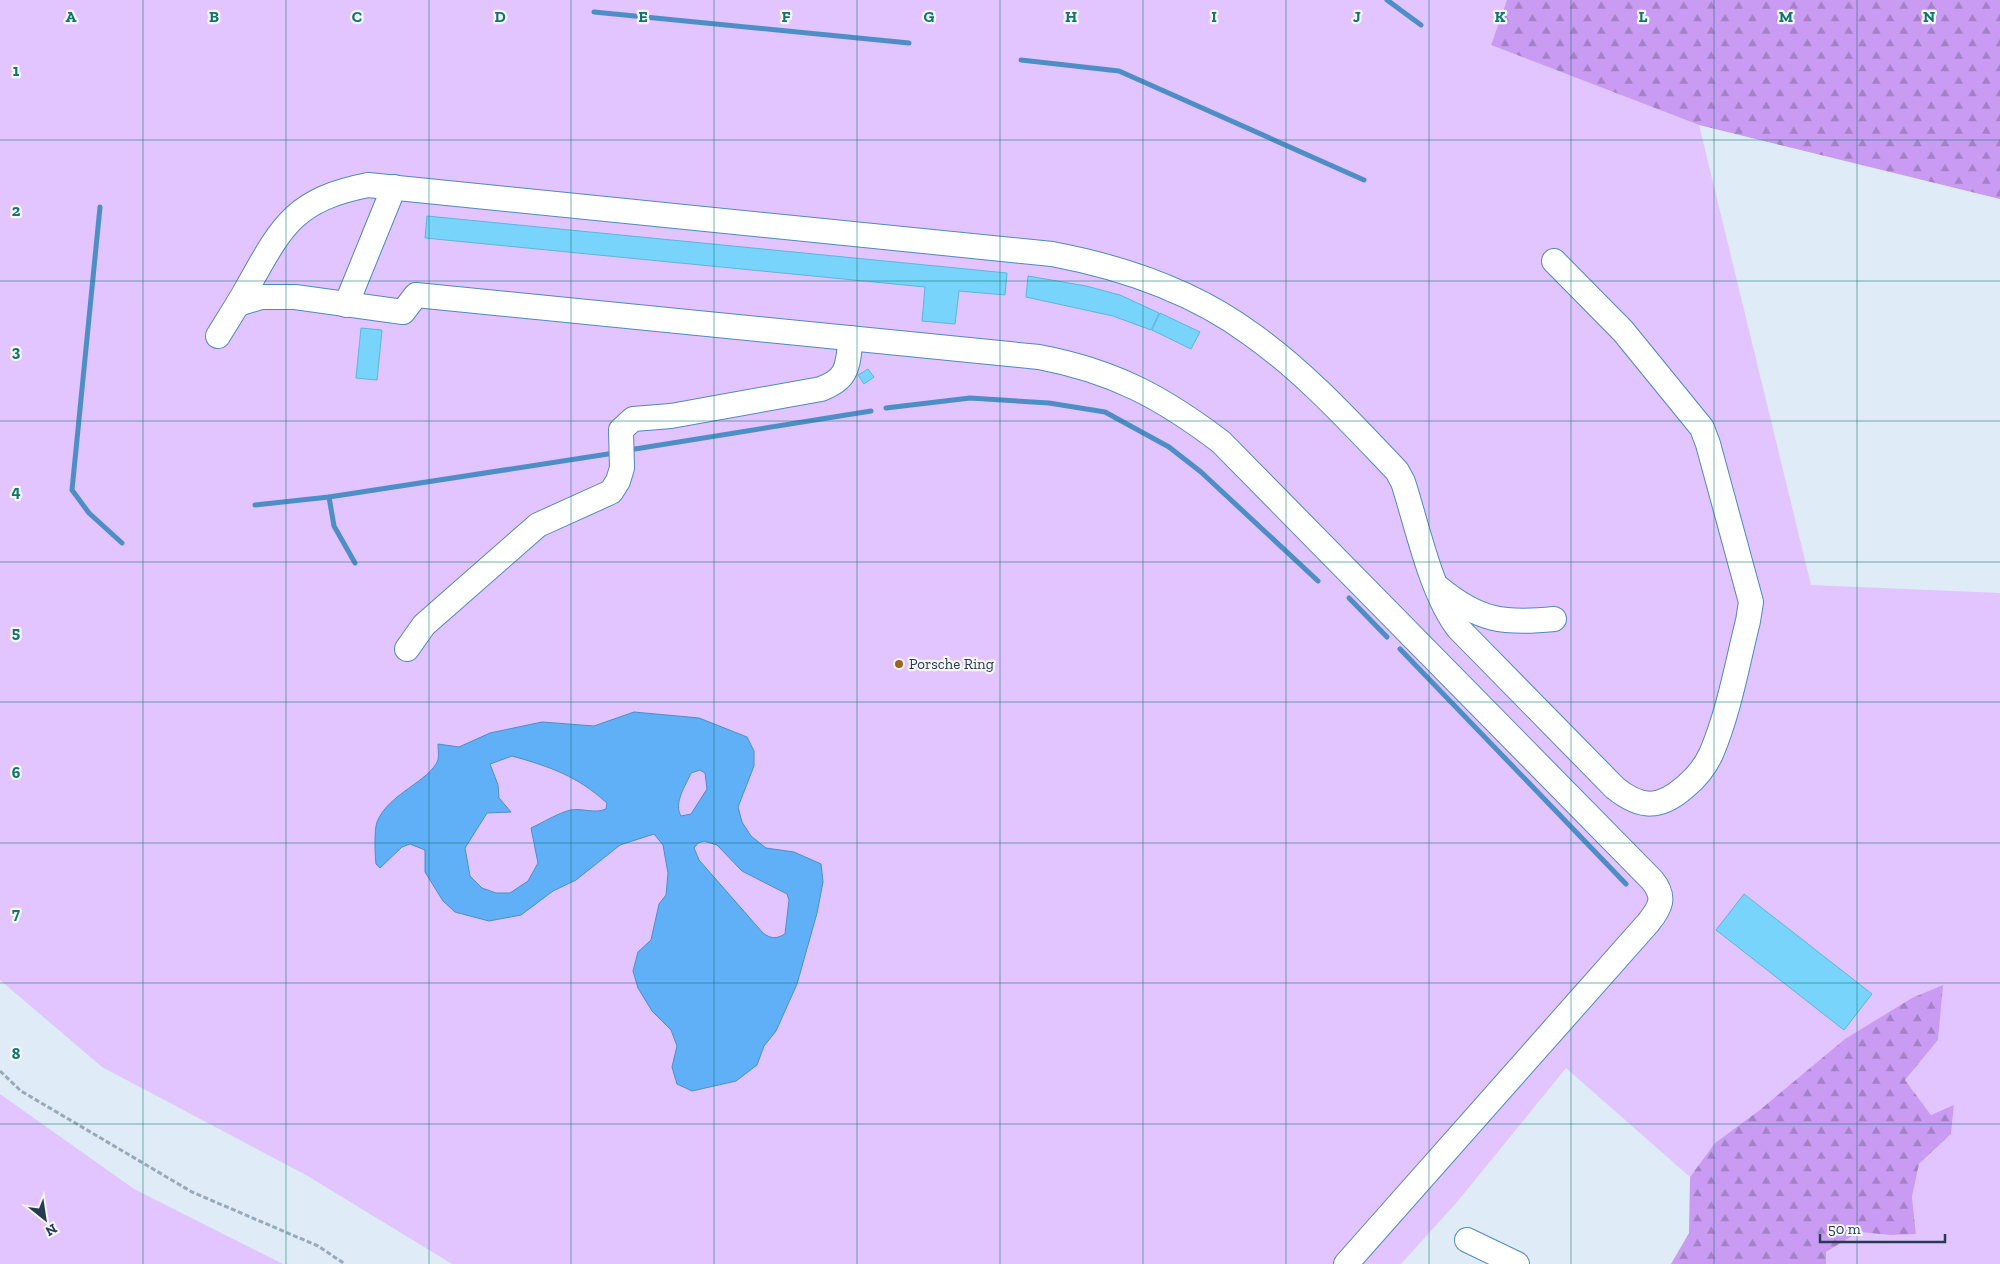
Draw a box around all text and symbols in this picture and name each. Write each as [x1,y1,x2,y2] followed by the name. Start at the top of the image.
[66,7,77,26] text: A
[209,7,219,26] text: B
[352,7,362,26] text: C
[494,7,506,26] text: D
[638,7,648,26] text: E
[781,7,791,26] text: F
[924,7,935,26] text: G
[1065,7,1077,26] text: H
[1211,7,1217,26] text: I
[1353,7,1361,26] text: J
[1495,7,1506,26] text: K
[1639,7,1648,26] text: L
[1779,7,1793,26] text: M
[1923,7,1935,26] text: N
[13,61,20,80] text: 1
[12,201,21,220] text: 2
[12,342,21,361] text: 3
[11,482,21,501] text: 4
[12,623,20,642] text: 5
[909,655,994,673] place label: Porsche Ring
[893,658,905,670] marker: Porsche Ring
[12,763,21,782] text: 6
[12,904,20,923] text: 7
[12,1044,21,1063] text: 8
[20,1194,70,1244] north arrow
[1820,1212,1945,1244] scale bar
[42,1220,60,1240] text: N
[1828,1220,1861,1238] text: 50 m

